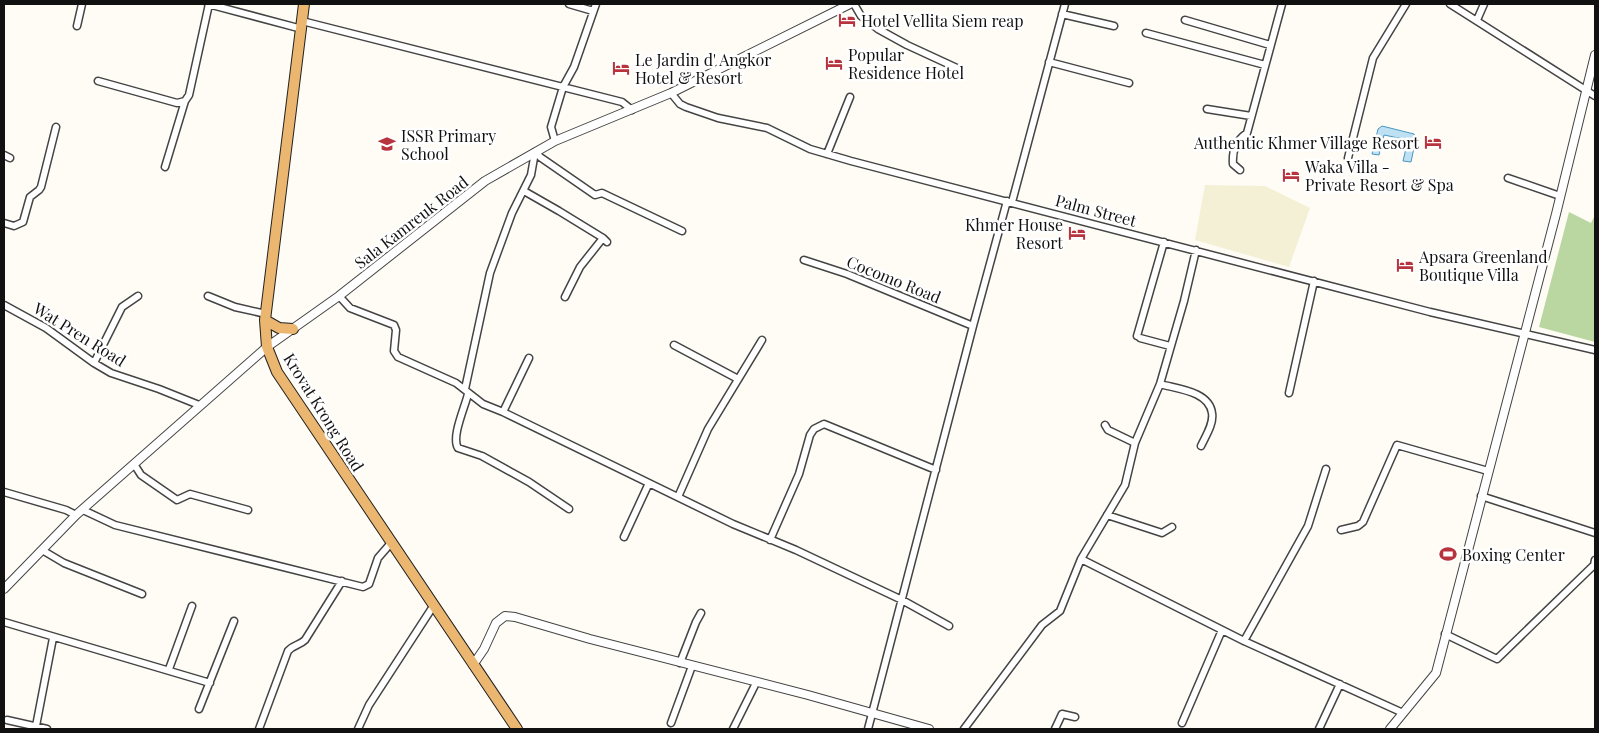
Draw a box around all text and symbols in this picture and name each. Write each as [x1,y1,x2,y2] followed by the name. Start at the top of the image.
[837,10,857,30] hotel icon: Hotel Vellita Siem reap
[861,10,1024,31] place label: Hotel Vellita Siem reap
[848,44,964,83] place label: Popular Residence Hotel
[635,49,771,88] place label: Le Jardin d' Angkor Hotel & Resort
[824,53,844,73] hotel icon: Popular Residence Hotel
[611,58,631,78] hotel icon: Le Jardin d' Angkor Hotel & Resort
[401,125,496,164] place label: ISSR Primary School
[1193,132,1419,153] place label: Authentic Khmer Village Resort
[1423,132,1443,152] hotel icon: Authentic Khmer Village Resort
[377,134,397,154] school or university icon: ISSR Primary School
[1304,156,1454,195] place label: Waka Villa - Private Resort & Spa
[1281,165,1301,185] hotel icon: Waka Villa - Private Resort & Spa
[350,171,472,273] street label: Sala Kamreuk Road
[1053,189,1139,231] street label: Palm Street
[965,214,1063,253] place label: Khmer House Resort
[1067,223,1087,243] hotel icon: Khmer House Resort
[1418,246,1548,285] place label: Apsara Greenland Boutique Villa
[844,251,944,307] street label: Cocomo Road
[1395,255,1415,275] hotel icon: Apsara Greenland Boutique Villa
[29,297,130,371] street label: Wat Pren Road
[279,349,369,475] street label: Krovat Krong Road
[1438,544,1458,564] sports icon: Boxing Center
[1462,544,1565,565] place label: Boxing Center

